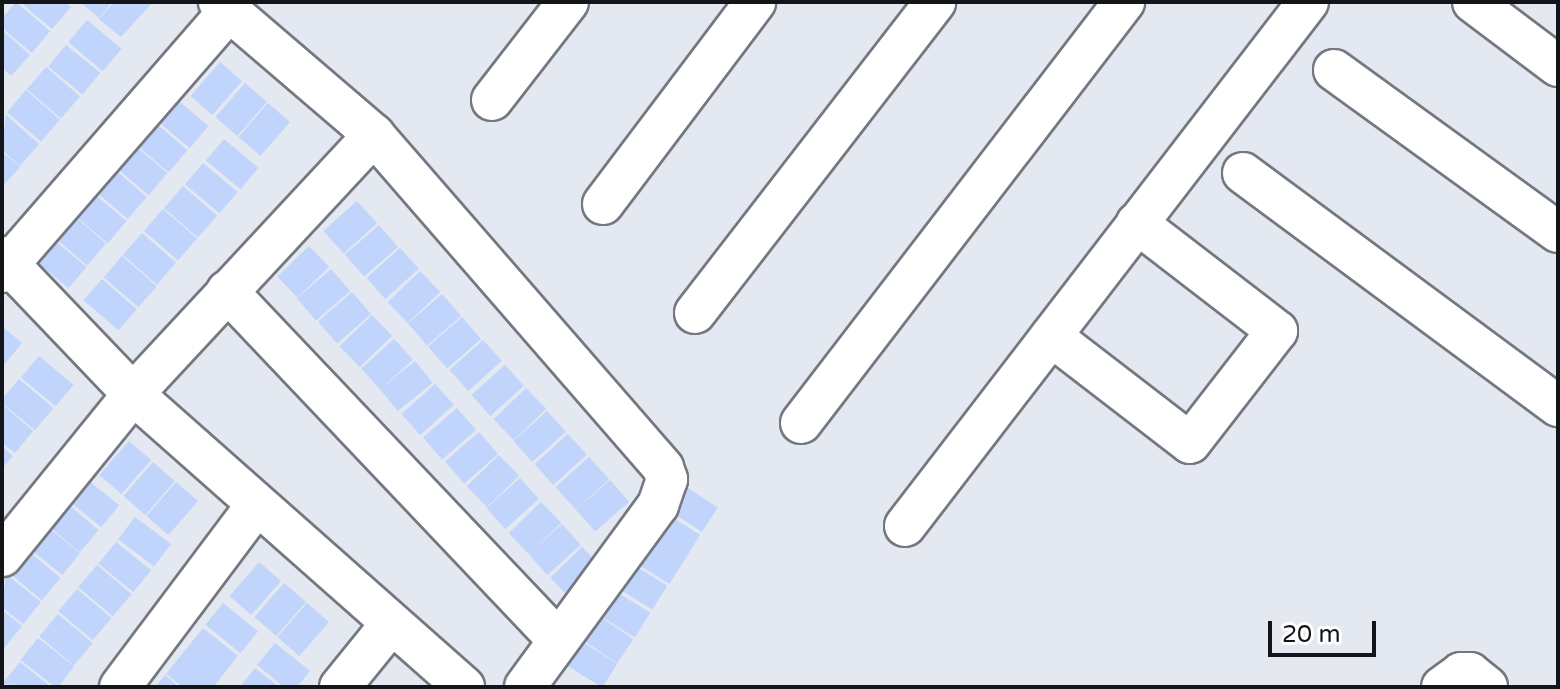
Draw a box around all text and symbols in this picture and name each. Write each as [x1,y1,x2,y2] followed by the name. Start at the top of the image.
[1272,605,1380,655] scale bar
[1282,620,1340,649] text: 20 m

